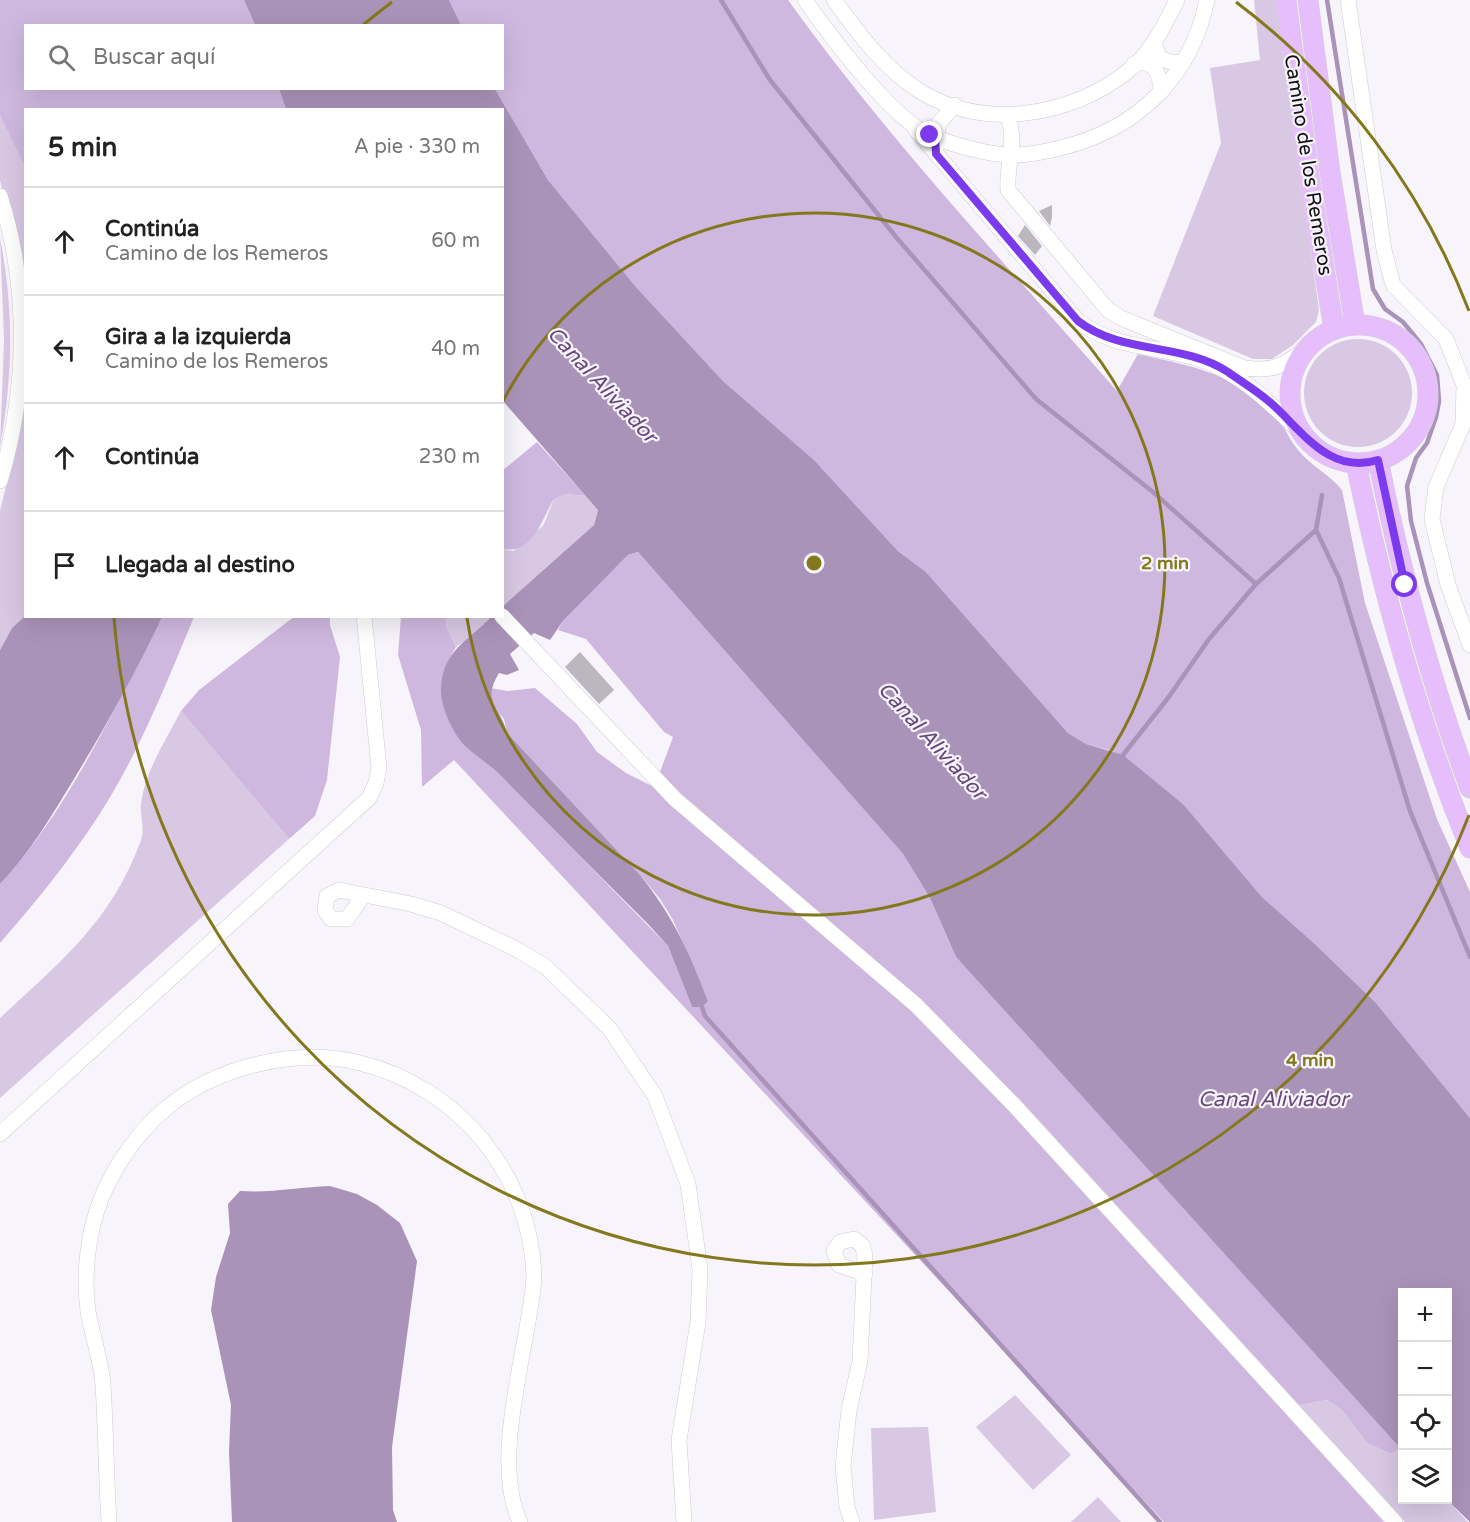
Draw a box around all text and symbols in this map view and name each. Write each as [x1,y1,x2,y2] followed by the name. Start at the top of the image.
[24,24,504,90] search box
[45,41,78,74] icon: search
[93,44,215,70] text: Buscar aquí
[1279,53,1337,277] street label: Camino de los Remeros
[916,121,942,147] route end
[48,132,117,163] text: 5 min
[354,135,480,159] text: A pie · 330 m
[105,216,199,242] text: Continúa
[48,225,81,258] icon: ahead
[431,229,480,253] text: 60 m
[105,242,328,266] text: Camino de los Remeros
[542,322,664,450] water label: Canal Aliviador
[105,324,291,350] text: Gira a la izquierda
[48,333,81,366] icon: left
[431,337,480,361] text: 40 m
[105,350,328,374] text: Camino de los Remeros
[48,441,81,474] icon: ahead
[105,444,199,470] text: Continúa
[419,445,480,469] text: 230 m
[48,549,81,582] icon: arrive
[105,552,295,578] text: Llegada al destino
[1141,552,1189,574] text: 2 min
[804,553,824,573] centre of rings
[1391,571,1417,597] route start
[873,677,993,807] water label: Canal Aliviador
[1286,1049,1334,1071] text: 4 min
[1198,1087,1351,1112] water label: Canal Aliviador
[1398,1288,1452,1504] map controls
[1398,1288,1452,1342] button: +
[1398,1342,1452,1396] button: −
[1398,1396,1452,1450] button: locate
[1398,1450,1452,1504] button: layers

